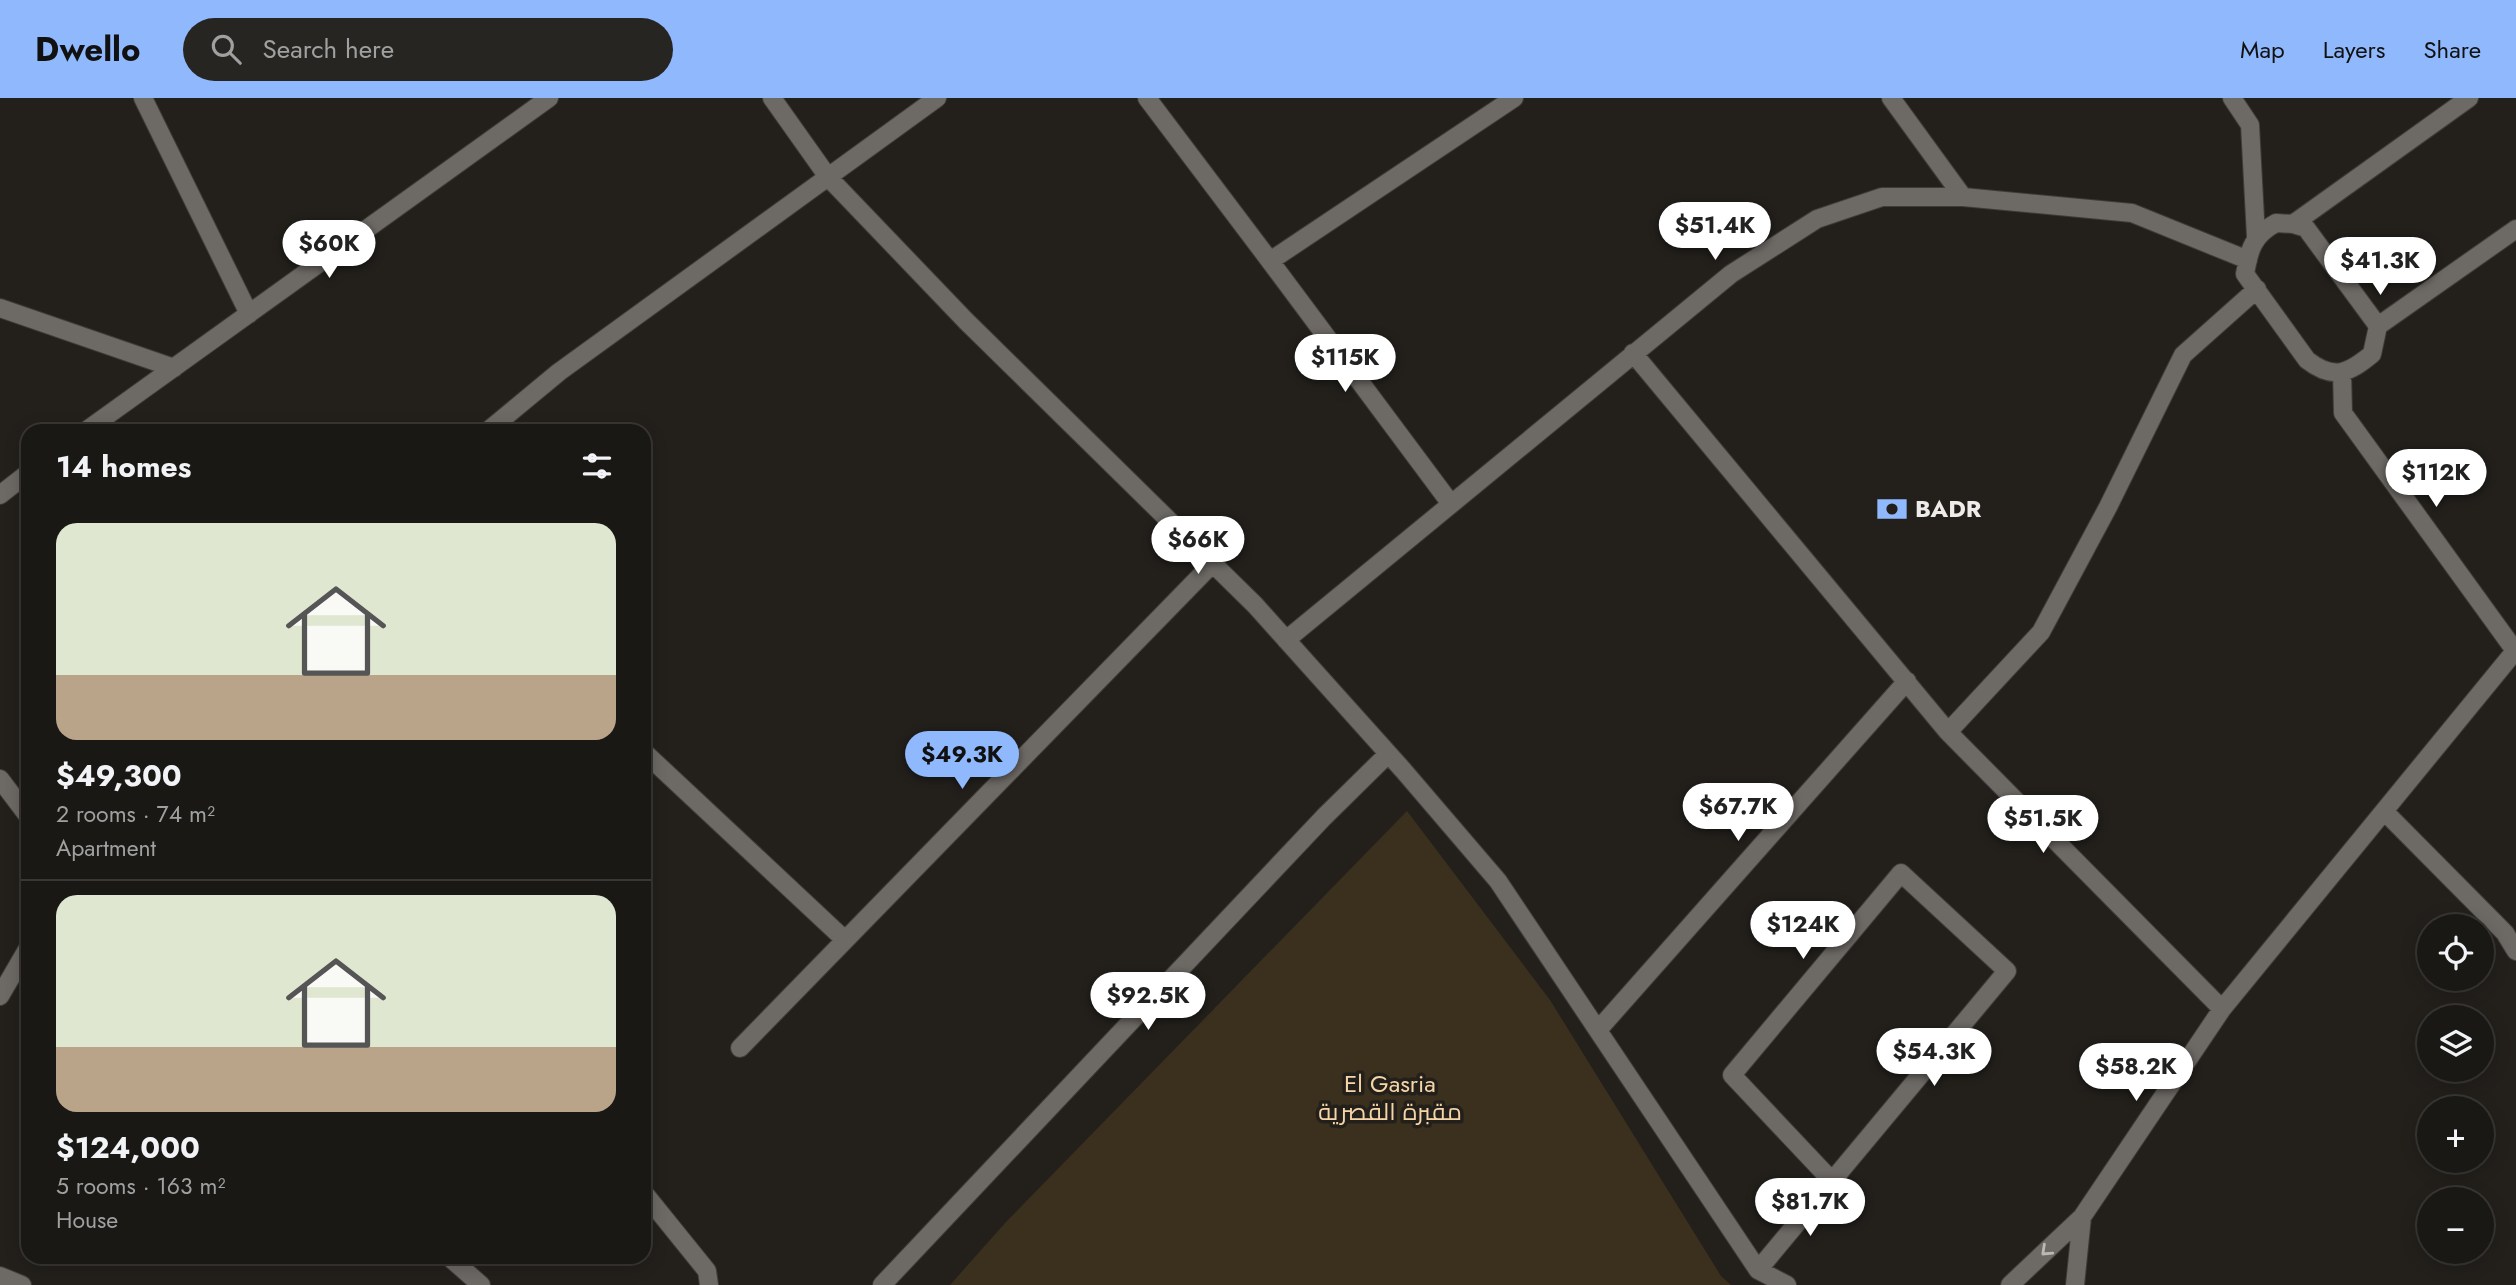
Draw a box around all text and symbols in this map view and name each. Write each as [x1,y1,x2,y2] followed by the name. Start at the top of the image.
[183,18,673,81] search box
[35,26,141,73] text: Dwello
[207,30,245,68] icon: search
[263,30,394,68] text: Search here
[2240,32,2285,67] text: Map
[2323,32,2385,67] text: Layers
[2423,32,2481,67] text: Share
[1658,202,1772,262] pin: $51.4K
[1675,208,1755,242] text: $51.4K
[288,220,370,280] pin: $60K
[299,226,360,260] text: $60K
[2323,238,2437,297] pin: $41.3K
[2340,243,2420,277] text: $41.3K
[1296,334,1394,394] pin: $115K
[1311,340,1379,374] text: $115K
[56,445,191,488] text: 14 homes
[578,447,616,485] icon: filters
[2387,450,2485,509] pin: $112K
[2402,455,2470,489] text: $112K
[1915,491,1982,526] place label: BADR
[1875,492,1909,526] bank icon: BADR
[1157,517,1239,576] pin: $66K
[1167,522,1229,556] text: $66K
[273,568,399,694] icon: home
[905,732,1019,791] pin: $49.3K
[921,737,1003,771] text: $49.3K
[56,754,182,797] text: $49,300
[1681,784,1795,843] pin: $67.7K
[1699,789,1777,823] text: $67.7K
[1986,796,2100,855] pin: $51.5K
[56,797,215,831] text: 2 rooms · 74 m²
[2003,801,2083,835] text: $51.5K
[56,831,156,865] text: Apartment
[1754,902,1852,961] pin: $124K
[1766,907,1840,941] text: $124K
[2417,914,2494,1264] map controls
[2417,914,2494,991] button: locate
[273,940,399,1066] icon: home
[1091,972,1205,1032] pin: $92.5K
[1106,978,1190,1012] text: $92.5K
[2417,1005,2494,1082] button: layers
[1877,1028,1991,1088] pin: $54.3K
[1893,1034,1975,1068] text: $54.3K
[2079,1044,2193,1103] pin: $58.2K
[2095,1049,2177,1083] text: $58.2K
[1318,1066,1462,1129] park label: El Gasria مقبرة القصرية
[2417,1096,2494,1173] button: +
[56,1126,200,1169] text: $124,000
[56,1169,225,1203] text: 5 rooms · 163 m²
[1753,1178,1867,1238] pin: $81.7K
[1771,1184,1849,1218] text: $81.7K
[2417,1187,2494,1264] button: −
[56,1203,118,1237] text: House
[2041,1243,2054,1256] one-way arrow

